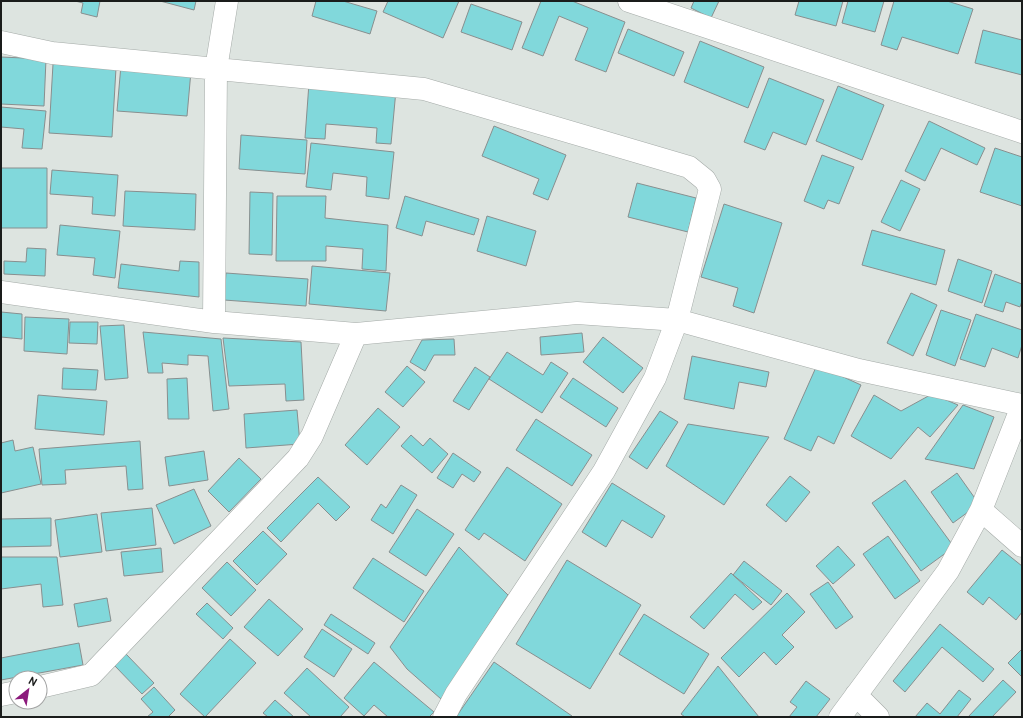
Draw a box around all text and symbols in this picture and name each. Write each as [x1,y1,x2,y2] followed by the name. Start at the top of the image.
[8,670,48,710] north arrow
[26,674,39,690] text: N

